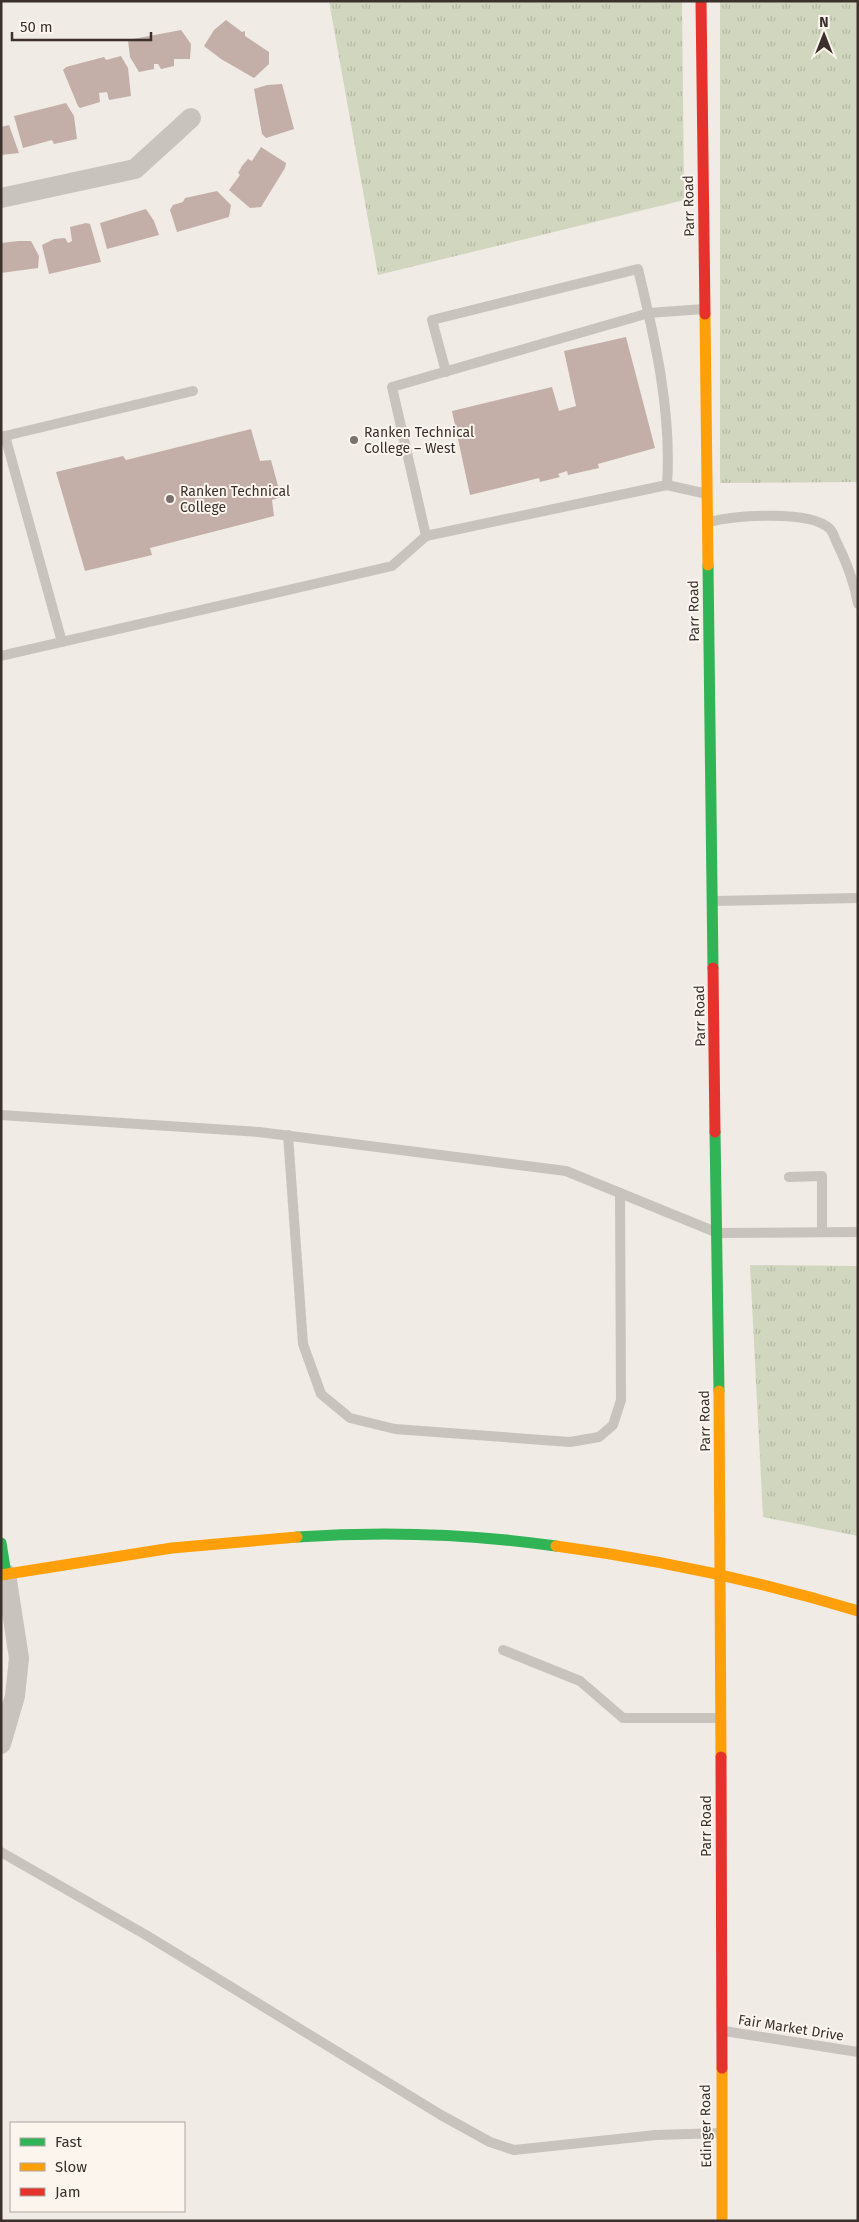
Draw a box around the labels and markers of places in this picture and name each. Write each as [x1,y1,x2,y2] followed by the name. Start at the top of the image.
[364,424,474,457] place label: Ranken Technical College – West
[348,434,360,446] marker: Ranken Technical College – West
[180,483,290,516] place label: Ranken Technical College
[164,493,176,505] marker: Ranken Technical College

